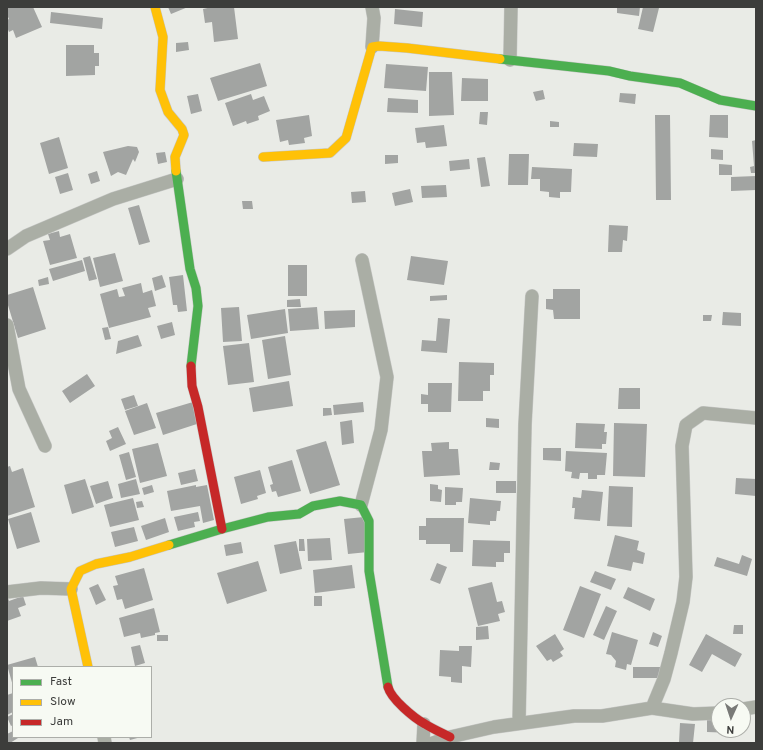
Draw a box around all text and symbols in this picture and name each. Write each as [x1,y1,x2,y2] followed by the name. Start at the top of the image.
[12,666,152,738] legend
[50,674,72,690] text: Fast
[50,694,76,710] text: Slow
[711,698,751,738] north arrow
[50,714,73,730] text: Jam
[726,722,735,736] text: N

